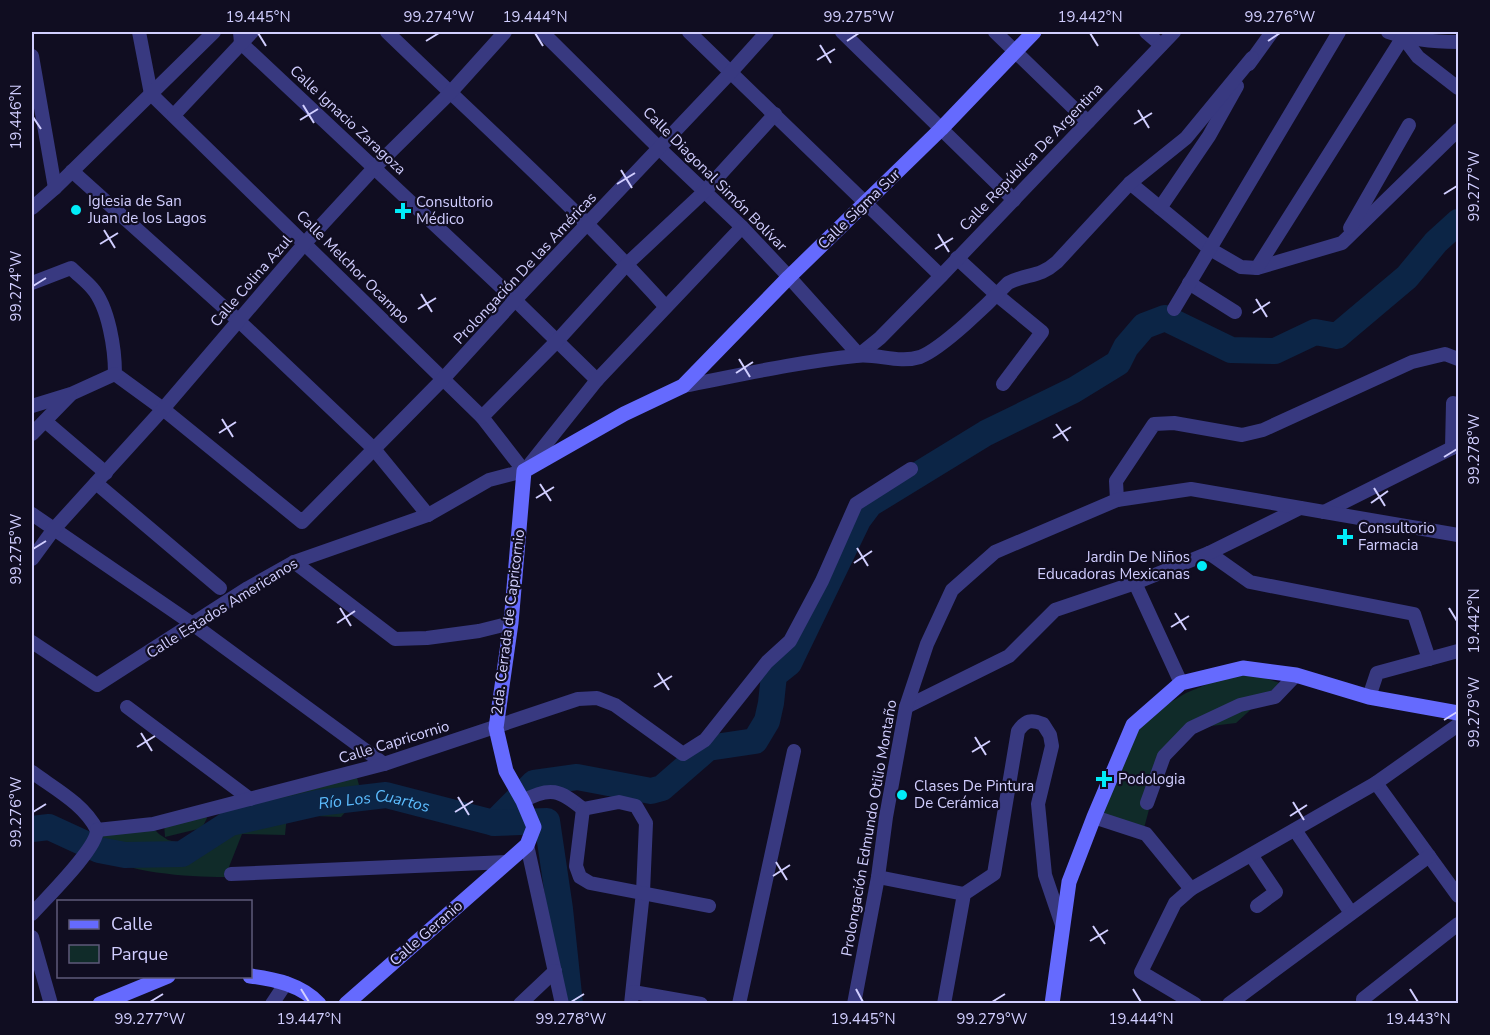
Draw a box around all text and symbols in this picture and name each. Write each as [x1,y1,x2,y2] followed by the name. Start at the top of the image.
[225,7,291,27] text: 19.445°N
[404,7,475,27] text: 99.274°W
[502,7,568,27] text: 19.444°N
[824,7,895,27] text: 99.275°W
[1057,7,1123,27] text: 19.442°N
[1245,7,1316,27] text: 99.276°W
[286,61,410,179] street label: Calle Ignacio Zaragoza
[955,79,1107,235] street label: Calle República De Argentina
[6,84,26,150] text: 19.446°N
[638,102,792,256] street label: Calle Diagonal Simón Bolívar
[1464,150,1484,221] text: 99.277°W
[813,164,905,254] street label: Calle Sigma Sur
[449,188,601,348] street label: Prolongación De las Américas
[87,191,206,228] place label: Iglesia de San Juan de los Lagos
[416,192,493,229] place label: Consultorio Médico
[394,202,412,220] marker: Consultorio Médico
[69,203,83,217] marker: Iglesia de San Juan de los Lagos
[292,206,414,328] street label: Calle Melchor Ocampo
[206,231,297,331] street label: Calle Colina Azul
[6,250,26,321] text: 99.274°W
[1464,413,1484,484] text: 99.278°W
[6,513,26,584] text: 99.275°W
[1358,518,1435,555] place label: Consultorio Farmacia
[487,528,529,716] street label: 2da. Cerrada de Capricornio
[1336,528,1354,546] marker: Consultorio Farmacia
[1037,547,1190,584] place label: Jardin De Niños Educadoras Mexicanas
[142,553,302,663] street label: Calle Estados Americanos
[1195,559,1209,573] marker: Jardin De Niños Educadoras Mexicanas
[1464,588,1484,654] text: 19.442°N
[1464,676,1484,747] text: 99.279°W
[837,698,901,958] street label: Prolongación Edmundo Otilio Montaño
[336,716,452,768] street label: Calle Capricornio
[1118,769,1186,789] place label: Podologia
[1095,770,1113,788] marker: Podologia
[6,776,26,847] text: 99.276°W
[914,776,1034,813] place label: Clases De Pintura De Cerámica
[317,785,432,818] water label: Río Los Cuartos
[895,788,909,802] marker: Clases De Pintura De Cerámica
[385,896,467,970] street label: Calle Geranio
[57,900,252,978] legend
[111,912,153,936] text: Calle
[111,942,168,966] text: Parque
[115,1009,186,1029] text: 99.277°W
[276,1009,342,1029] text: 19.447°N
[536,1009,607,1029] text: 99.278°W
[830,1009,896,1029] text: 19.445°N
[957,1009,1028,1029] text: 99.279°W
[1108,1009,1174,1029] text: 19.444°N
[1385,1009,1451,1029] text: 19.443°N

